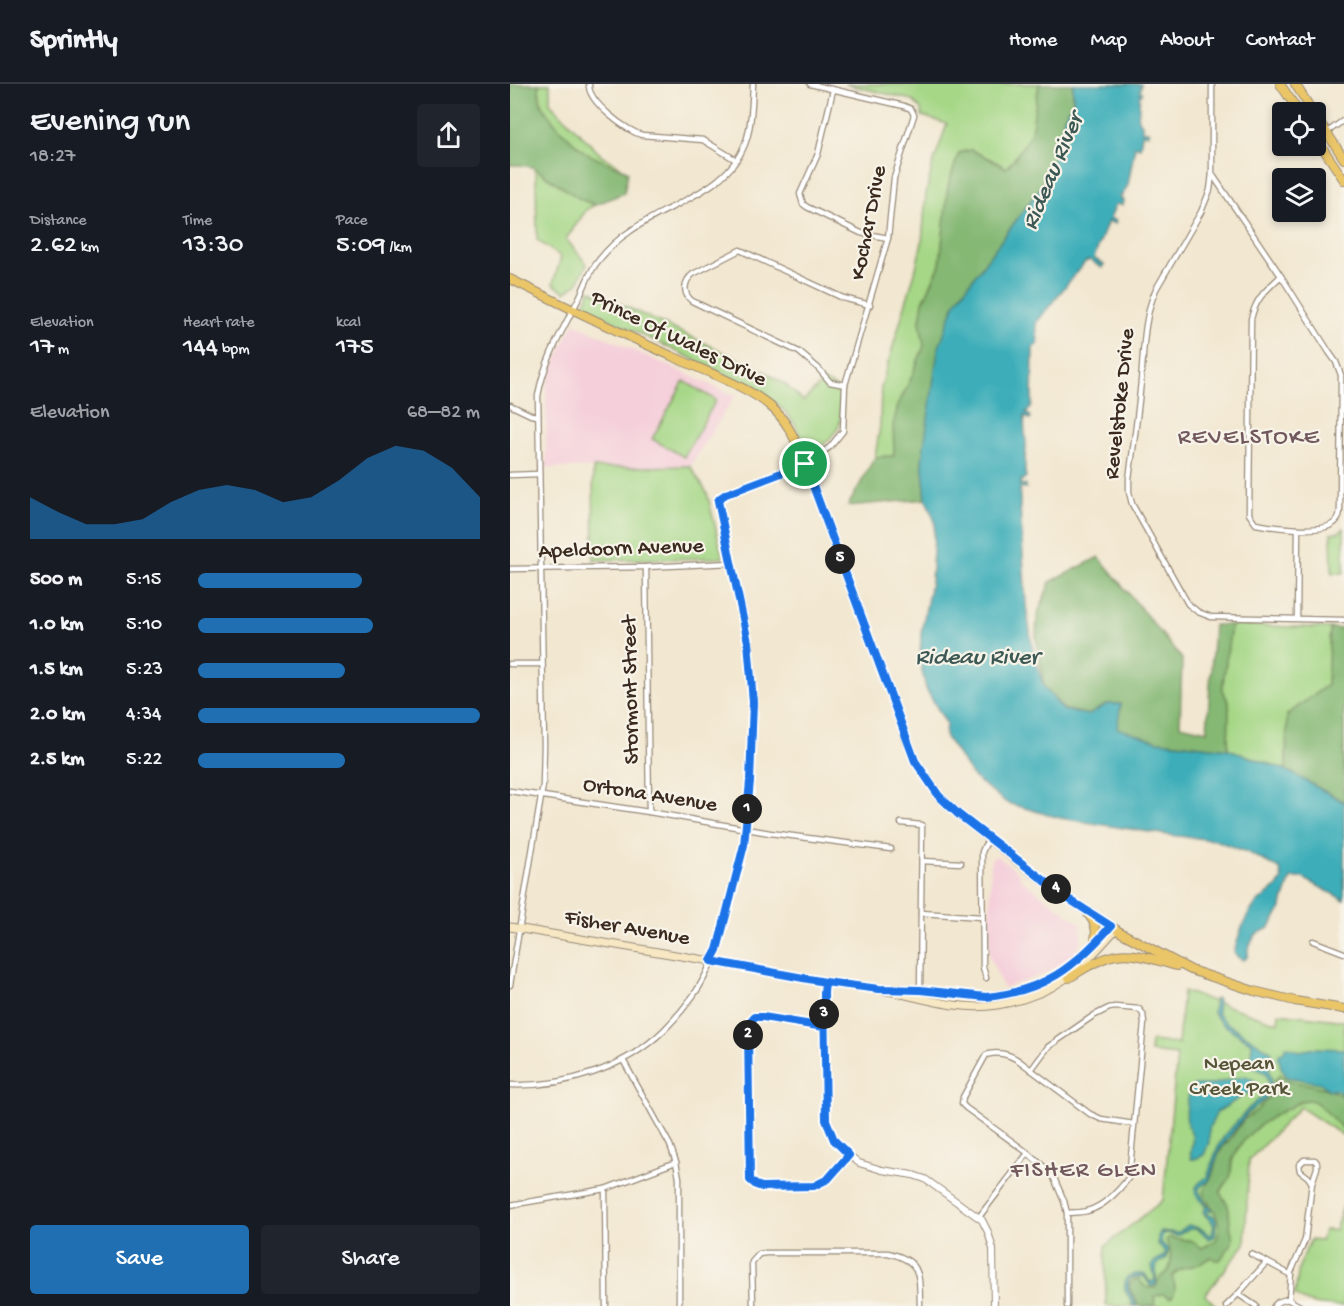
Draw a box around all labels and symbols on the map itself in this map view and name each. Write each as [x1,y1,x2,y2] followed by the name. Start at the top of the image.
[1016,105,1093,235] water label: Rideau River
[846,163,894,282] street label: Kochar Drive
[585,286,771,394] street label: Prince Of Wales Drive
[1100,327,1142,481] street label: Revelstoke Drive
[1178,424,1320,453] district label: REVELSTOKE
[779,438,830,489] pin
[538,534,705,566] street label: Apeldoorn Avenue
[825,544,855,574] pin: 5
[618,613,646,765] street label: Stormont Street
[915,644,1043,673] water label: Rideau River
[581,773,720,820] street label: Ortona Avenue
[732,794,762,824] pin: 1
[1041,874,1071,904] pin: 4
[561,905,692,953] street label: Fisher Avenue
[809,999,839,1029] pin: 3
[733,1020,763,1050] pin: 2
[1189,1052,1291,1103] park label: Nepean Creek Park
[1009,1157,1158,1186] district label: FISHER GLEN

